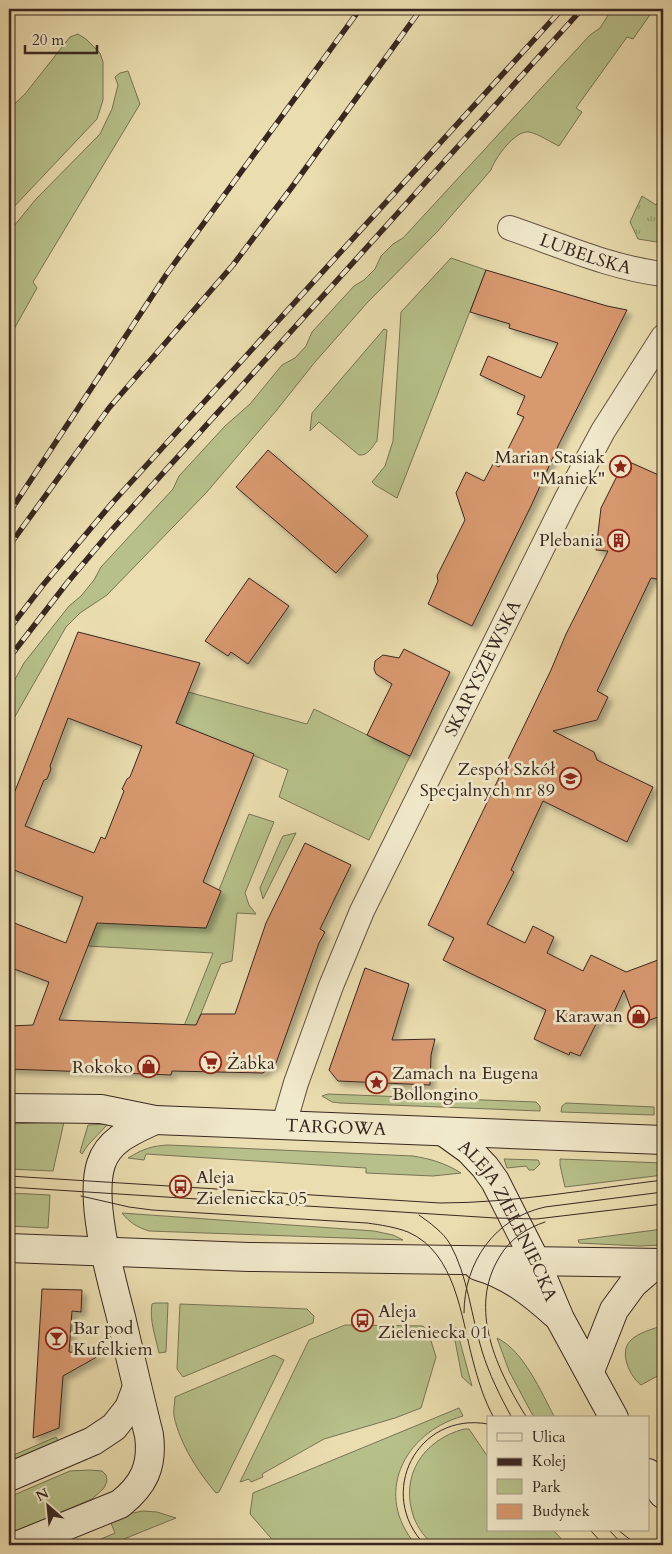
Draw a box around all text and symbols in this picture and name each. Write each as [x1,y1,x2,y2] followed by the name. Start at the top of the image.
[25,22,98,54] scale bar
[32,30,64,50] text: 20 m
[536,228,634,281] street label: LUBELSKA
[495,445,605,491] place label: Marian Stasiak "Maniek"
[609,455,633,479] place icon: Marian Stasiak "Maniek"
[539,528,603,553] place label: Plebania
[607,528,631,552] building icon: Plebania
[439,596,527,741] street label: SKARYSZEWSKA
[420,757,556,803] place label: Zespół Szkół Specjalnych nr 89
[559,767,583,791] school or university icon: Zespół Szkół Specjalnych nr 89
[555,1004,624,1029] place label: Karawan
[627,1004,651,1028] shop icon: Karawan
[199,1051,223,1075] supermarket icon: Żabka
[227,1051,275,1076] place label: Żabka
[72,1055,133,1080] place label: Rokoko
[137,1055,161,1079] shop icon: Rokoko
[392,1061,539,1107] place label: Zamach na Eugena Bollongino
[364,1071,388,1095] place icon: Zamach na Eugena Bollongino
[285,1113,387,1142] street label: TARGOWA
[453,1134,563,1305] street label: ALEJA ZIELENIECKA
[196,1165,307,1211] place label: Aleja Zieleniecka 05
[168,1175,192,1199] bus stop icon: Aleja Zieleniecka 05
[378,1299,489,1345] place label: Aleja Zieleniecka 01
[350,1309,374,1333] bus stop icon: Aleja Zieleniecka 01
[73,1316,153,1362] place label: Bar pod Kufelkiem
[45,1326,69,1350] bar icon: Bar pod Kufelkiem
[487,1416,650,1532] legend
[532,1427,566,1447] text: Ulica
[532,1451,566,1471] text: Kolej
[532,1477,561,1497] text: Park
[22,1482,72,1532] north arrow
[33,1484,52,1506] text: N
[532,1501,590,1521] text: Budynek

